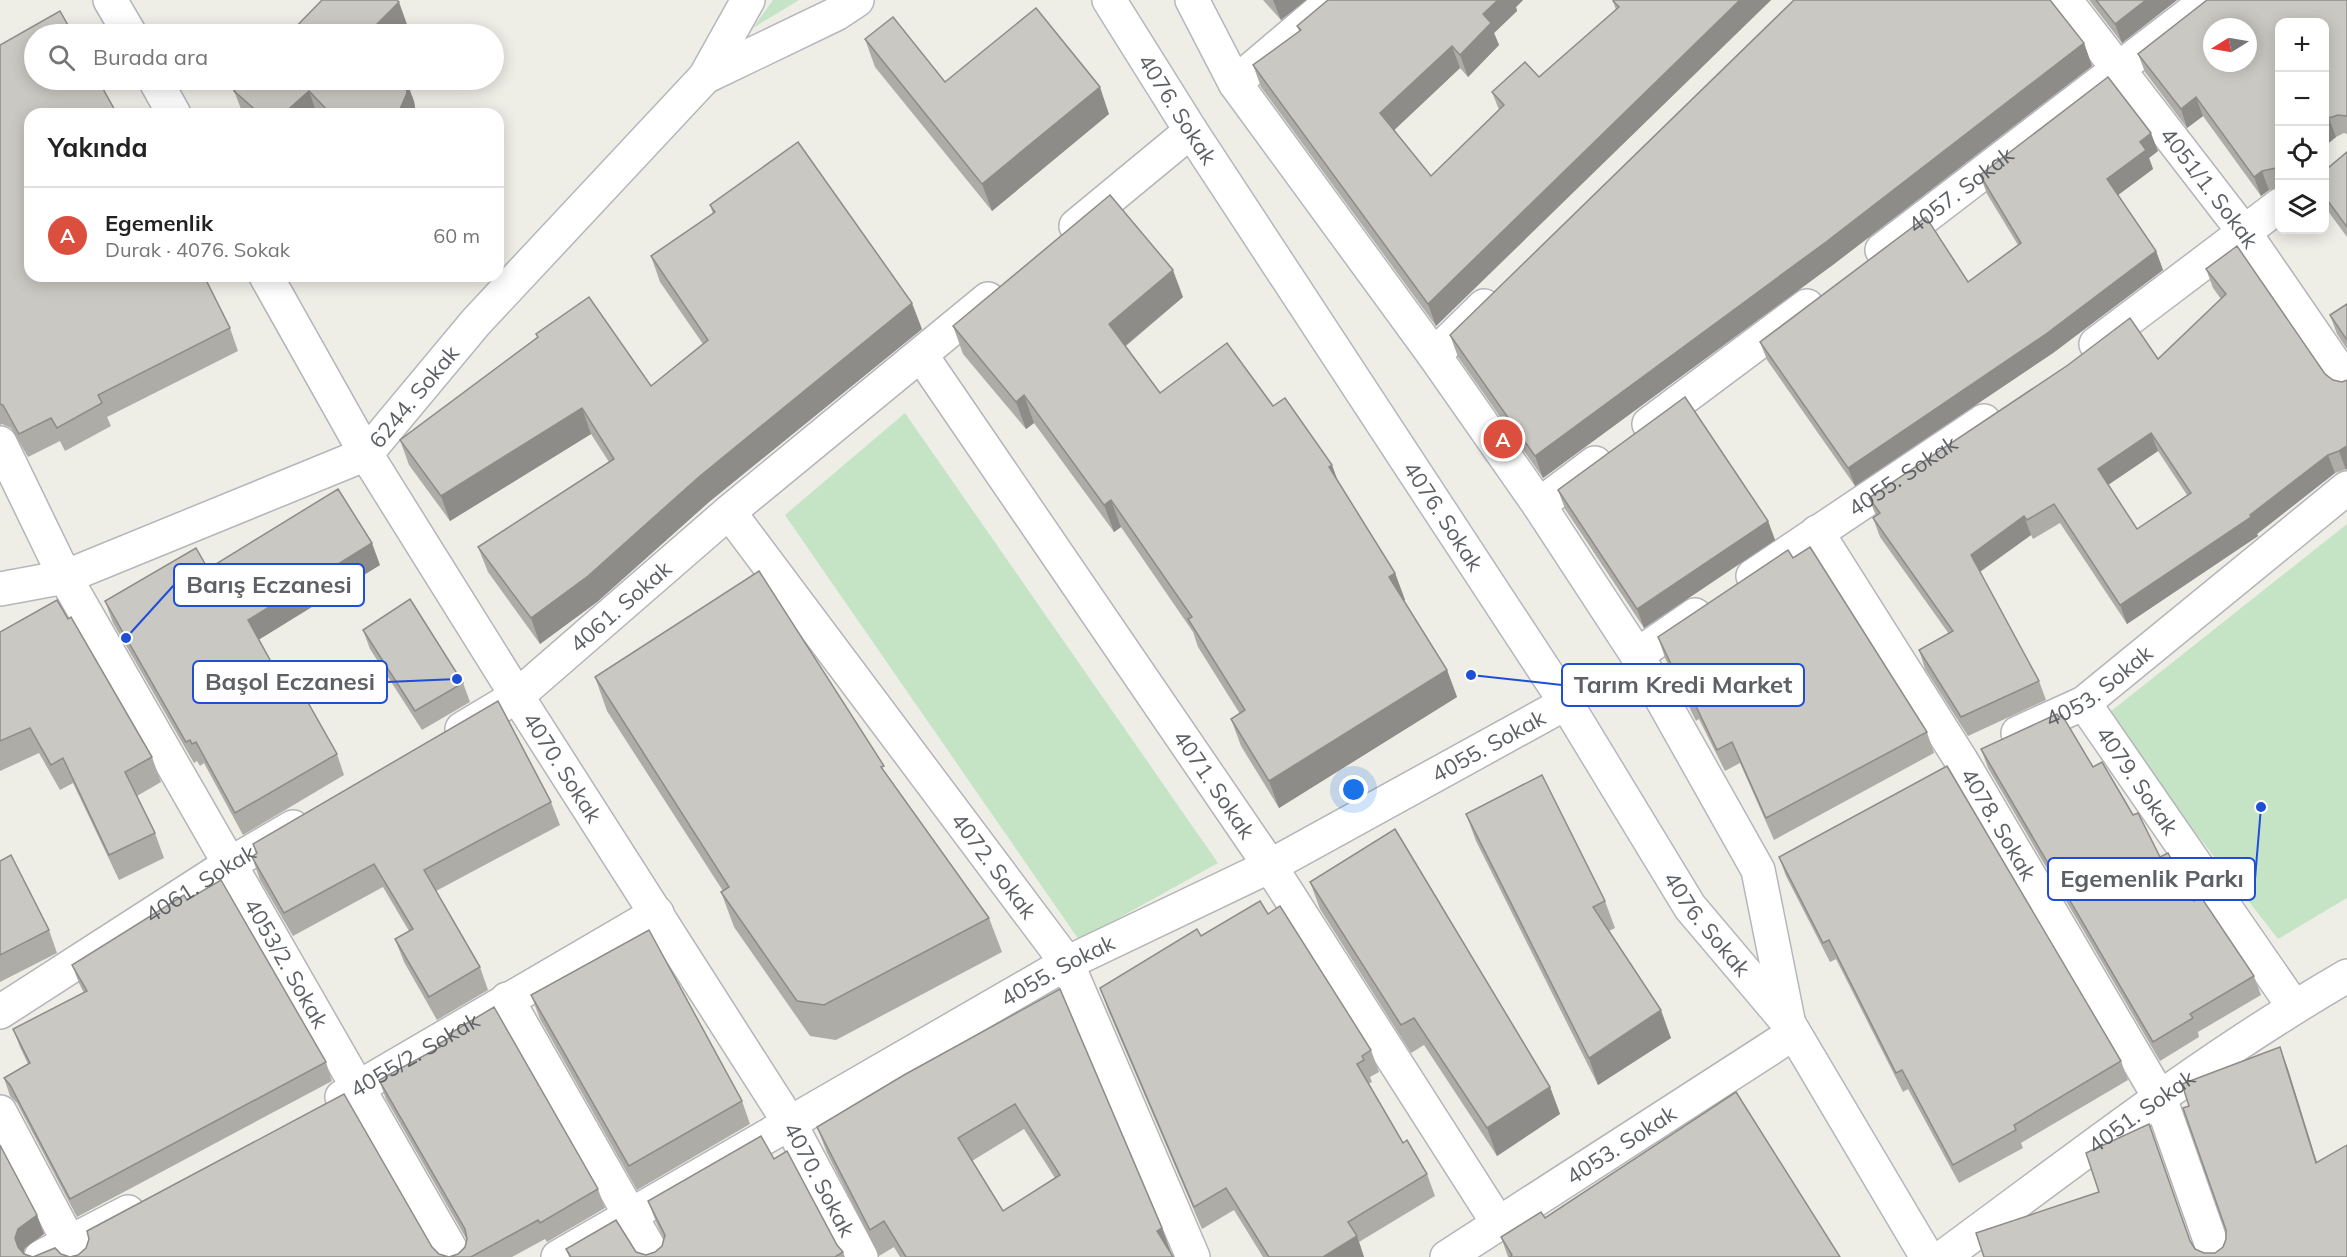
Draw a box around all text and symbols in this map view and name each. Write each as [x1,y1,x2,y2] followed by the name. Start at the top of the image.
[2203,18,2257,72] north arrow
[2275,18,2329,234] map controls
[2275,18,2329,72] button: +
[24,24,504,90] search box
[45,41,78,74] icon: search
[93,43,208,71] text: Burada ara
[1132,49,1224,170] street label: 4076. Sokak
[2275,72,2329,126] button: −
[2154,122,2265,254] street label: 4051/1. Sokak
[2275,126,2329,180] button: locate
[48,131,148,164] text: Yakında
[1902,140,2019,239] street label: 4057. Sokak
[2275,180,2329,234] button: layers
[105,209,213,237] text: Egemenlik
[60,223,75,248] text: A
[433,223,480,248] text: 60 m
[105,237,290,262] text: Durak · 4076. Sokak
[363,339,465,454] street label: 6244. Sokak
[1484,416,1522,462] pin: A
[1842,429,1963,522] street label: 4055. Sokak
[1397,456,1490,577] street label: 4076. Sokak
[564,554,677,658] street label: 4061. Sokak
[174,564,364,606] callout: Barış Eczanesi
[186,569,352,599] text: Barış Eczanesi
[2041,638,2159,733] street label: 4053. Sokak
[193,661,387,703] callout: Başol Eczanesi
[1562,664,1804,706] callout: Tarım Kredi Market
[205,666,375,696] text: Başol Eczanesi
[1574,669,1792,699] text: Tarım Kredi Market
[1427,703,1551,788] street label: 4055. Sokak
[517,707,608,828] street label: 4070. Sokak
[2090,721,2185,841] street label: 4079. Sokak
[1167,725,1262,845] street label: 4071. Sokak
[1955,763,2043,886] street label: 4078. Sokak
[1339,775,1368,804] your location
[945,807,1043,925] street label: 4072. Sokak
[140,838,261,929] street label: 4061. Sokak
[2048,858,2255,900] callout: Egemenlik Parkı
[2060,863,2244,893] text: Egemenlik Parkı
[1658,866,1757,983] street label: 4076. Sokak
[238,893,335,1034] street label: 4053/2. Sokak
[995,928,1120,1012] street label: 4055. Sokak
[345,1006,485,1103] street label: 4055/2. Sokak
[2082,1063,2201,1159] street label: 4051. Sokak
[1561,1099,1682,1191] street label: 4053. Sokak
[778,1117,862,1242] street label: 4070. Sokak

